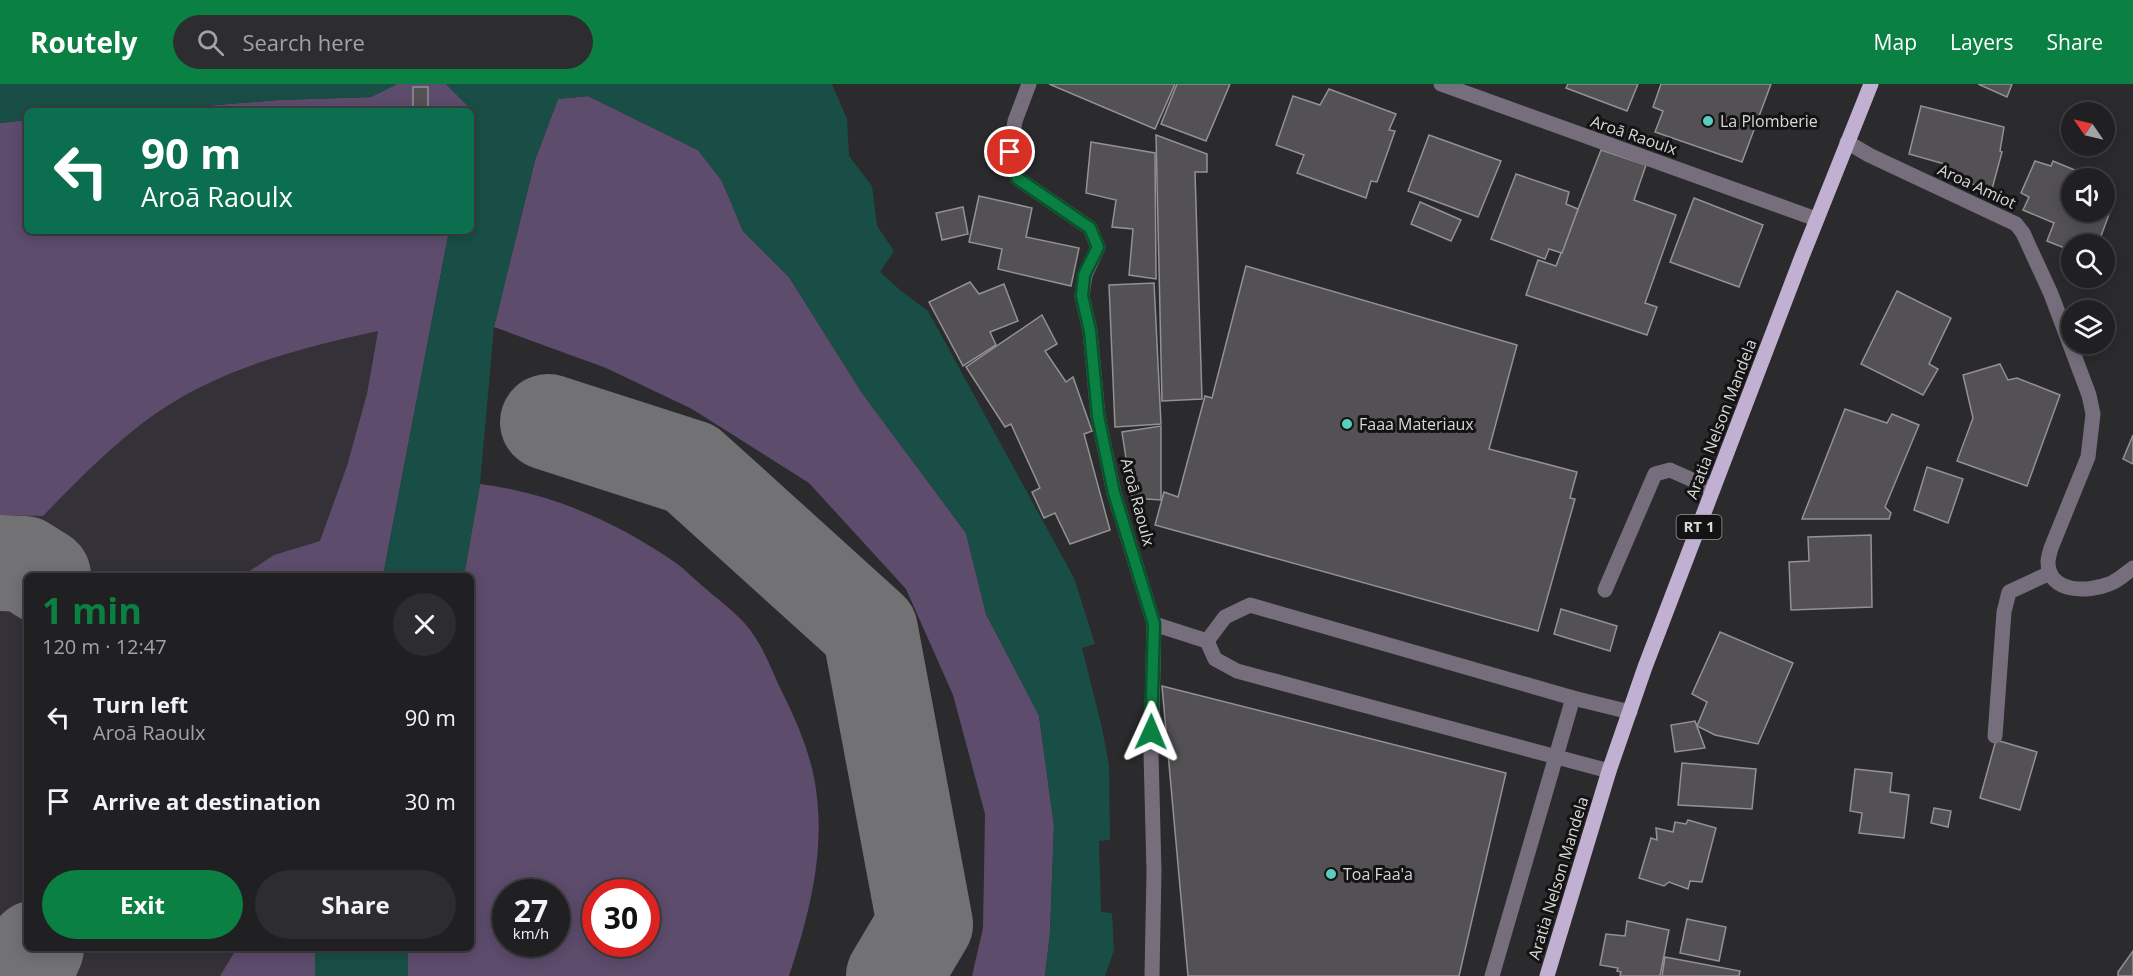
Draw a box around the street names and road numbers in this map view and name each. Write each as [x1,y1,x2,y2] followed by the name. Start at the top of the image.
[1588,110,1681,160] street label: Aroā Raoulx
[1934,158,2020,214] street label: Aroa Amiot
[1680,336,1762,502] street label: Aratia Nelson Mandela
[1116,456,1160,549] street label: Aroā Raoulx
[1676,515,1722,539] road number: RT 1
[1523,794,1593,962] street label: Aratia Nelson Mandela

